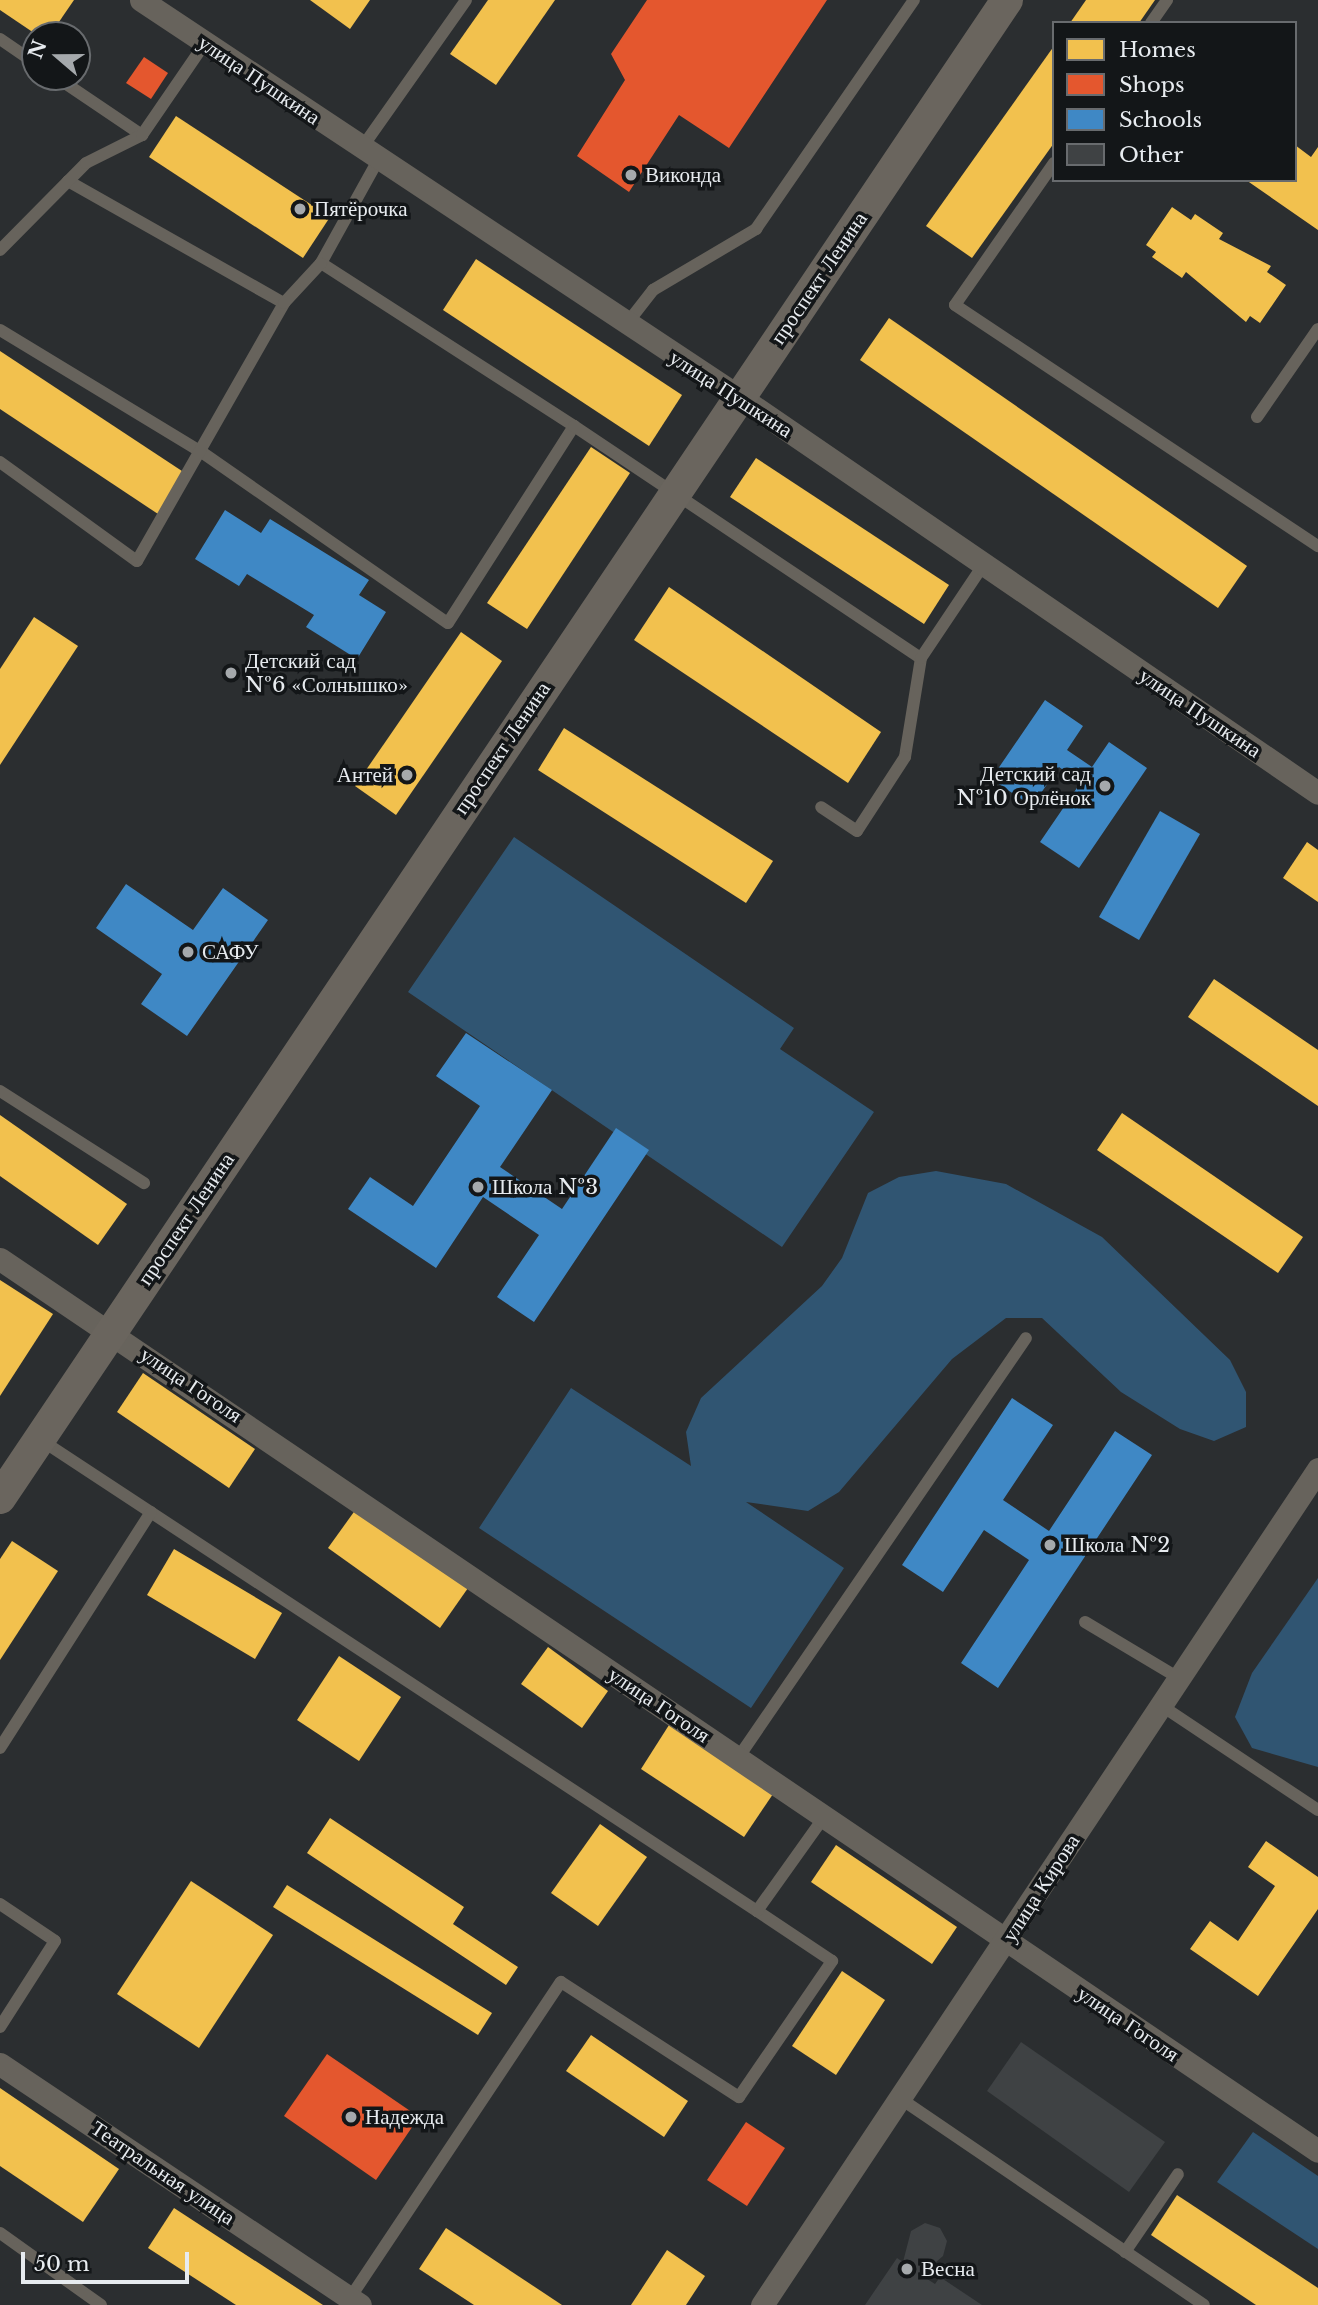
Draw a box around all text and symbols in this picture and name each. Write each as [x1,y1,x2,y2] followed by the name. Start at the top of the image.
[21,21,91,91] north arrow
[1052,21,1297,182] legend
[193,30,325,130] street label: улица Пушкина
[24,37,52,62] text: N
[1119,37,1196,63] text: Homes
[1119,72,1185,98] text: Shops
[1119,107,1202,133] text: Schools
[1119,142,1183,168] text: Other
[645,162,721,188] place label: Виконда
[623,167,639,183] marker: Виконда
[314,196,408,222] place label: Пятёрочка
[292,201,308,217] marker: Пятёрочка
[765,207,873,349] street label: проспект Ленина
[665,345,797,443] street label: улица Пушкина
[245,648,408,698] place label: Детский сад №6 «Солнышко»
[1134,663,1266,763] street label: улица Пушкина
[223,665,239,681] marker: Детский сад №6 «Солнышко»
[448,677,556,819] street label: проспект Ленина
[956,761,1091,811] place label: Детский сад №10 Орлёнок
[337,762,393,788] place label: Антей
[399,767,415,783] marker: Антей
[1097,778,1113,794] marker: Детский сад №10 Орлёнок
[202,939,259,965] place label: САФУ
[180,944,196,960] marker: САФУ
[132,1148,240,1290] street label: проспект Ленина
[492,1174,598,1200] place label: Школа №3
[470,1179,486,1195] marker: Школа №3
[135,1342,247,1428] street label: улица Гоголя
[1064,1532,1170,1558] place label: Школа №2
[1042,1537,1058,1553] marker: Школа №2
[603,1662,715,1748] street label: улица Гоголя
[997,1830,1085,1946] street label: улица Кирова
[1072,1981,1184,2067] street label: улица Гоголя
[365,2104,444,2130] place label: Надежда
[343,2109,359,2125] marker: Надежда
[86,2116,240,2230] street label: Театральная улица
[24,2238,192,2282] scale bar
[34,2251,89,2277] text: 50 m
[921,2256,975,2282] place label: Весна
[899,2261,915,2277] marker: Весна

